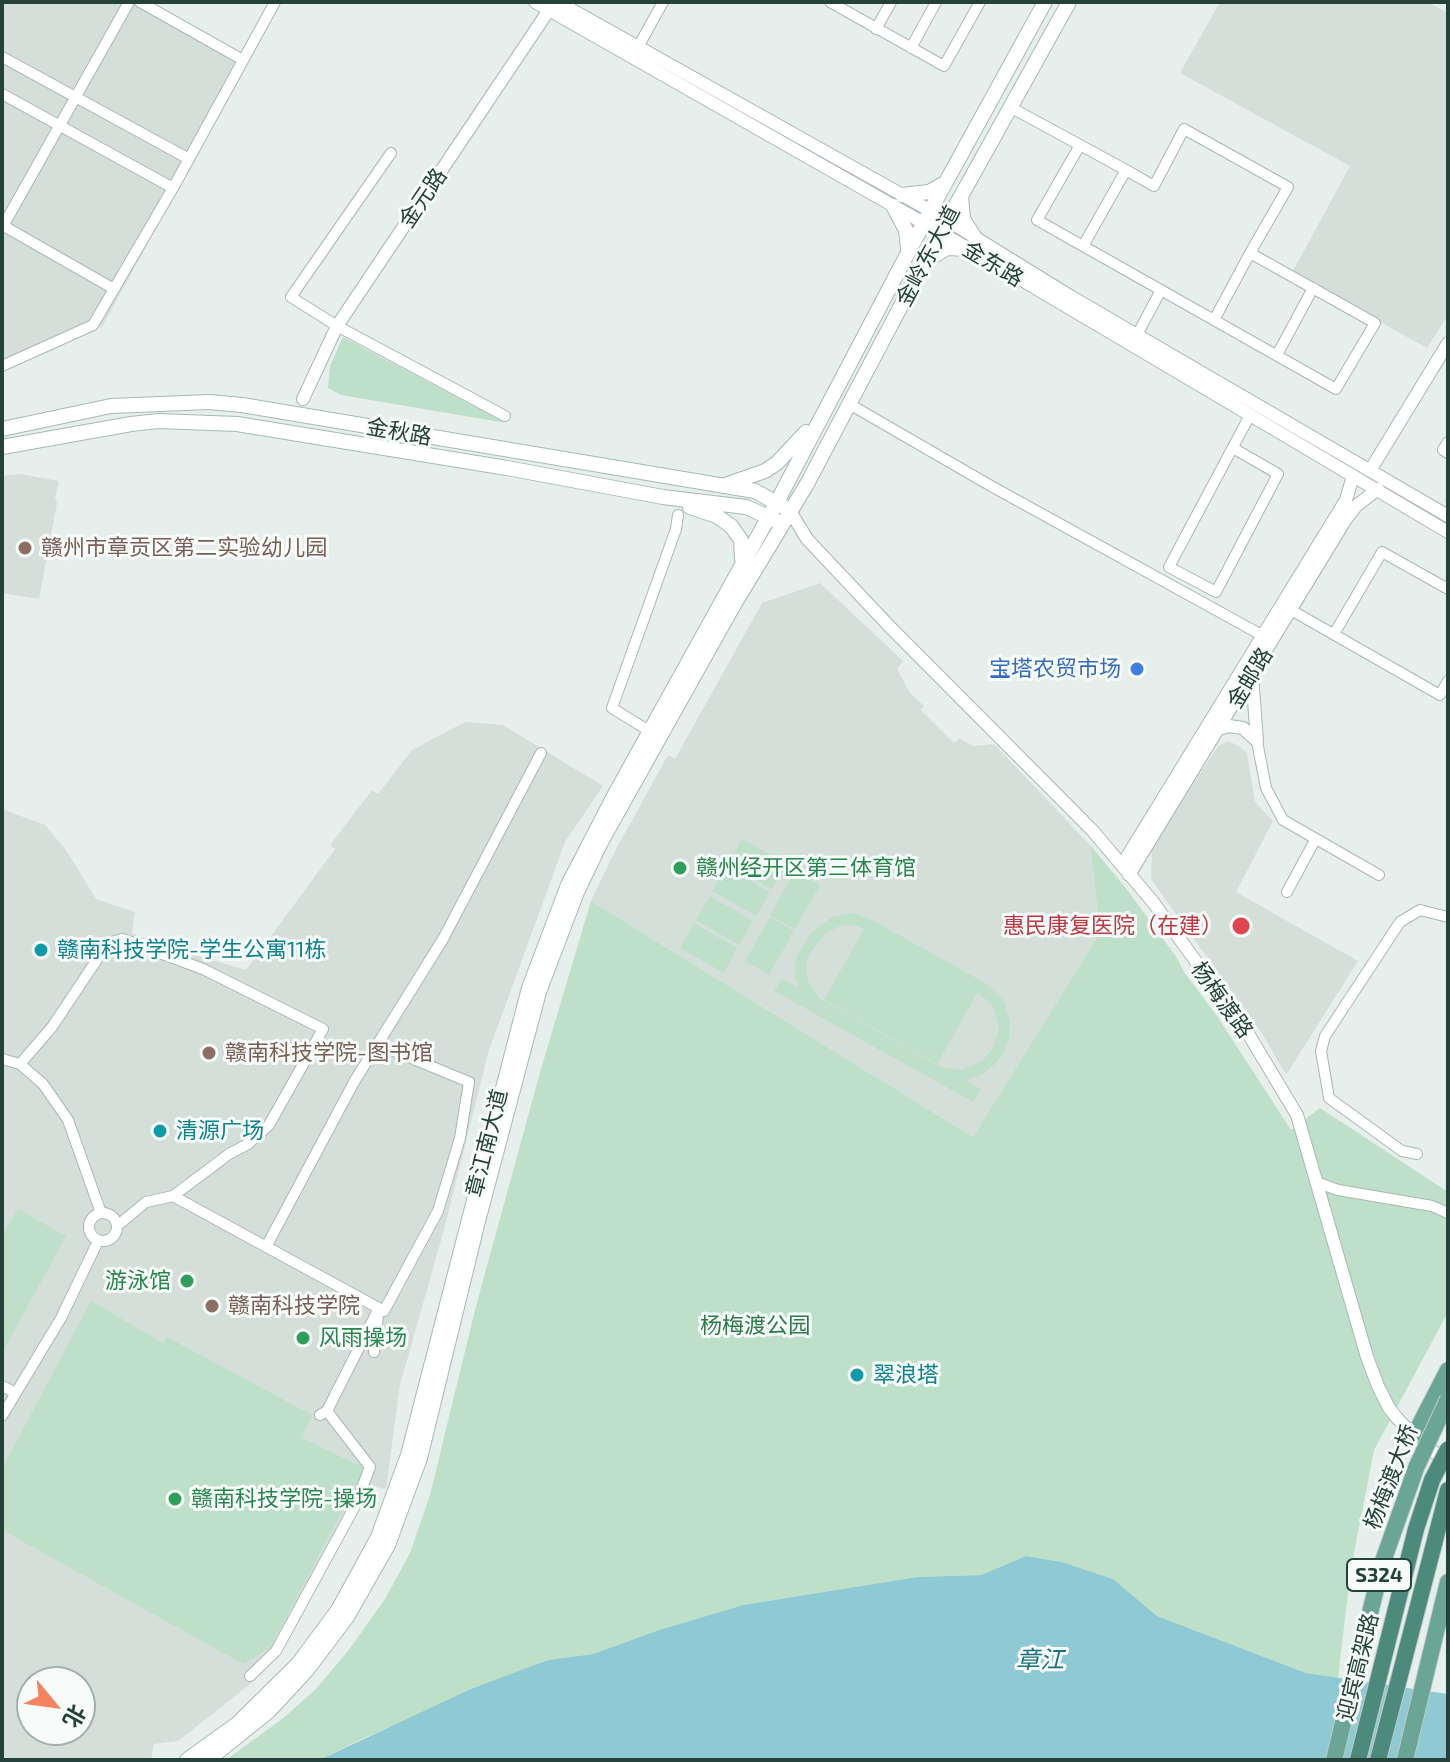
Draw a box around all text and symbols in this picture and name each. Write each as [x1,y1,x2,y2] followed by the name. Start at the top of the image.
[394,163,452,233] street label: 金元路
[891,201,965,311] street label: 金岭东大道
[958,236,1028,292] street label: 金东路
[364,413,434,451] street label: 金秋路
[41,535,327,561] place label: 赣州市章贡区第二实验幼儿园
[16,539,34,557] marker: 赣州市章贡区第二实验幼儿园
[1222,643,1278,713] street label: 金邮路
[989,656,1121,682] place label: 宝塔农贸市场
[1128,660,1146,678] marker: 宝塔农贸市场
[696,855,916,881] place label: 赣州经开区第三体育馆
[671,859,689,877] marker: 赣州经开区第三体育馆
[1003,913,1223,939] place label: 惠民康复医院（在建）
[1230,915,1252,937] marker: 惠民康复医院（在建）
[57,937,326,963] place label: 赣南科技学院-学生公寓11栋
[32,941,50,959] marker: 赣南科技学院-学生公寓11栋
[1185,957,1259,1043] street label: 杨梅渡路
[225,1040,433,1066] place label: 赣南科技学院-图书馆
[200,1044,218,1062] marker: 赣南科技学院-图书馆
[461,1086,513,1200] street label: 章江南大道
[176,1118,264,1144] place label: 清源广场
[151,1122,169,1140] marker: 清源广场
[105,1268,171,1294] place label: 游泳馆
[178,1272,196,1290] marker: 游泳馆
[228,1293,360,1319] place label: 赣南科技学院
[203,1297,221,1315] marker: 赣南科技学院
[700,1313,810,1339] park label: 杨梅渡公园
[319,1325,407,1351] place label: 风雨操场
[294,1329,312,1347] marker: 风雨操场
[873,1362,939,1388] place label: 翠浪塔
[848,1366,866,1384] marker: 翠浪塔
[1359,1421,1423,1533] street label: 杨梅渡大桥
[191,1486,377,1512] place label: 赣南科技学院-操场
[166,1490,184,1508] marker: 赣南科技学院-操场
[1347,1559,1411,1591] road number: S324
[1332,1610,1384,1724] street label: 迎宾高架路
[1016,1646,1064,1674] water label: 章江
[16,1666,96,1746] north arrow
[59,1701,92,1733] text: 北

